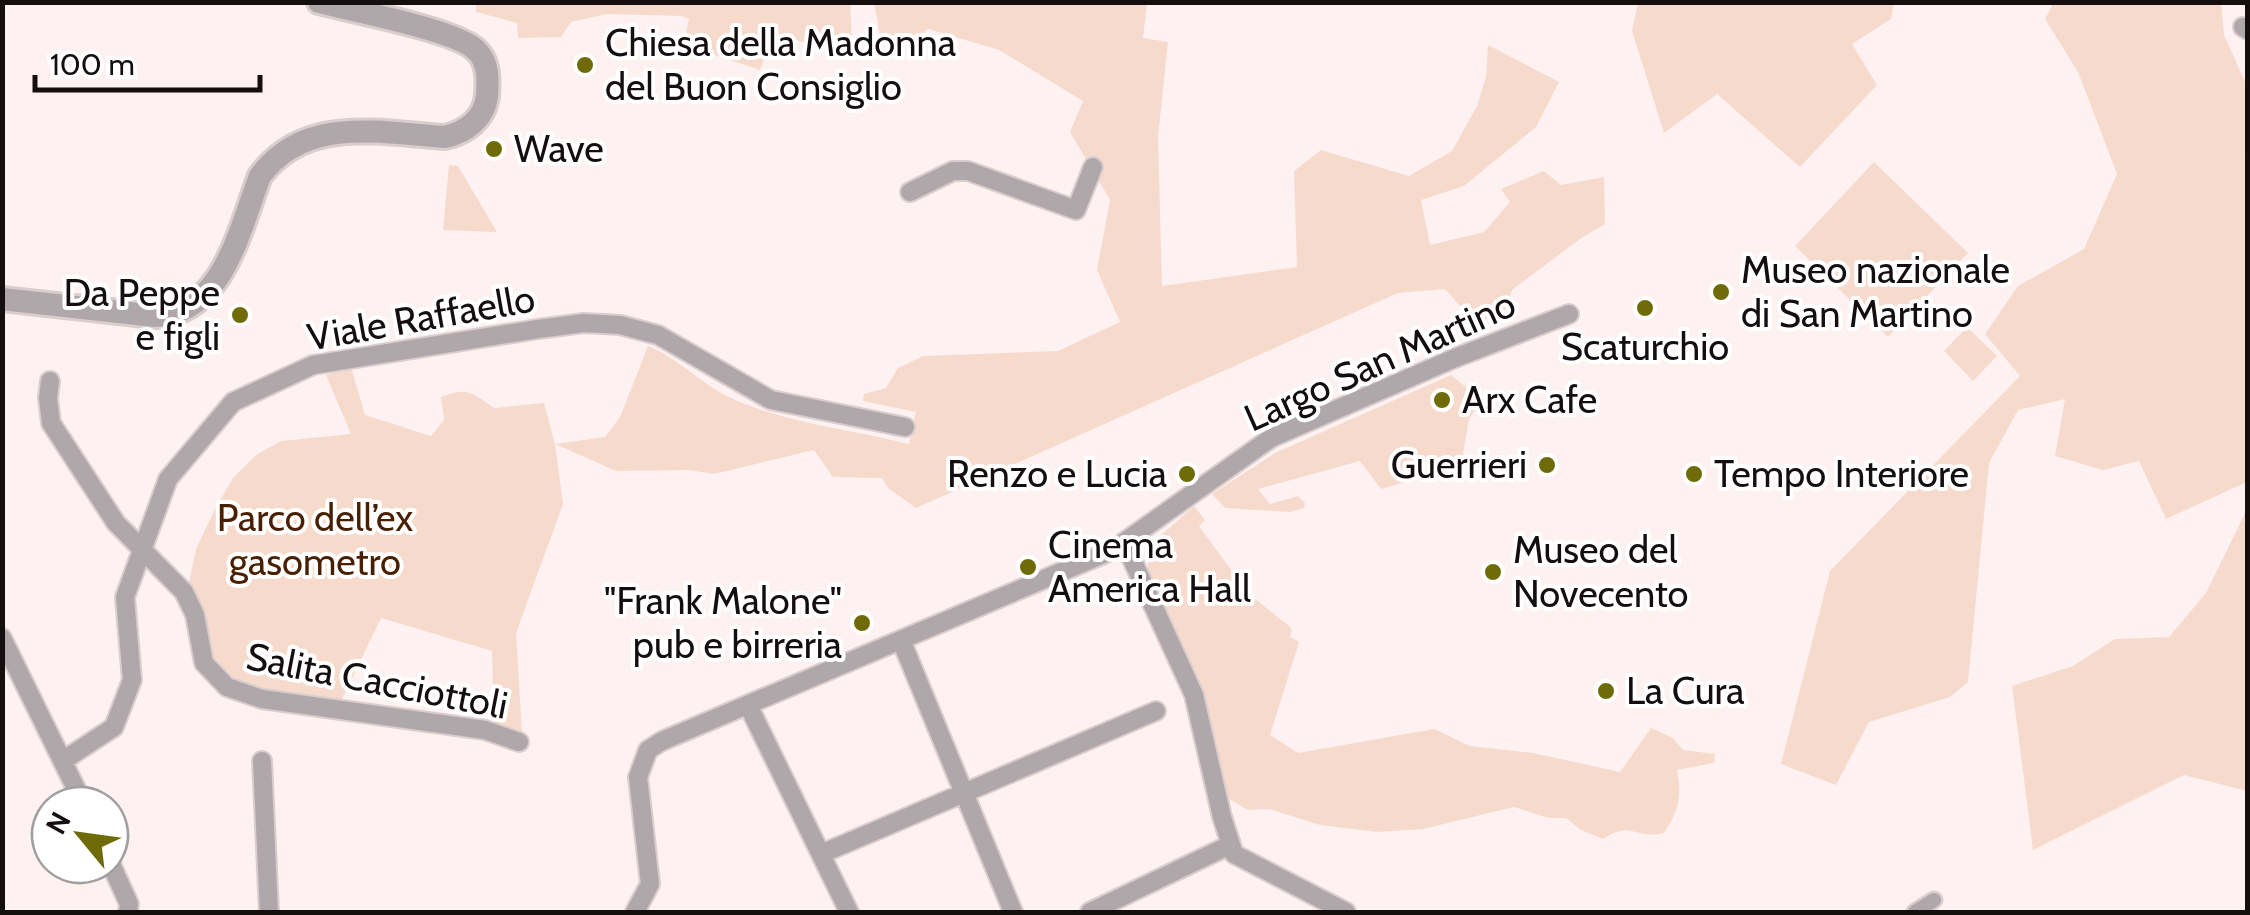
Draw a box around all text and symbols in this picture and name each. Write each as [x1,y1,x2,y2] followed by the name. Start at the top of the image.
[605,19,956,110] place label: Chiesa della Madonna del Buon Consiglio
[35,30,260,92] scale bar
[50,46,135,83] text: 100 m
[574,54,596,76] marker: Chiesa della Madonna del Buon Consiglio
[514,125,604,172] place label: Wave
[483,138,505,160] marker: Wave
[1741,246,2010,337] place label: Museo nazionale di San Martino
[63,269,220,360] place label: Da Peppe e figli
[304,274,538,361] street label: Viale Raffaello
[1237,280,1523,441] street label: Largo San Martino
[1710,281,1732,303] marker: Museo nazionale di San Martino
[1634,297,1656,319] marker: Scaturchio
[229,304,251,326] marker: Da Peppe e figli
[1561,323,1729,370] place label: Scaturchio
[1462,376,1597,423] place label: Arx Cafe
[1431,389,1453,411] marker: Arx Cafe
[1391,441,1527,488] place label: Guerrieri
[947,450,1167,497] place label: Renzo e Lucia
[1714,450,1969,497] place label: Tempo Interiore
[1536,454,1558,476] marker: Guerrieri
[1176,463,1198,485] marker: Renzo e Lucia
[1683,463,1705,485] marker: Tempo Interiore
[217,494,413,585] park label: Parco dell’ex gasometro
[1048,521,1251,612] place label: Cinema America Hall
[1513,526,1689,617] place label: Museo del Novecento
[1017,556,1039,578] marker: Cinema America Hall
[1482,561,1504,583] marker: Museo del Novecento
[604,577,842,668] place label: "Frank Malone" pub e birreria
[851,612,873,634] marker: "Frank Malone" pub e birreria
[243,632,512,729] street label: Salita Cacciottoli
[1626,667,1745,714] place label: La Cura
[1595,680,1617,702] marker: La Cura
[30,785,130,885] north arrow
[38,806,78,840] text: N

